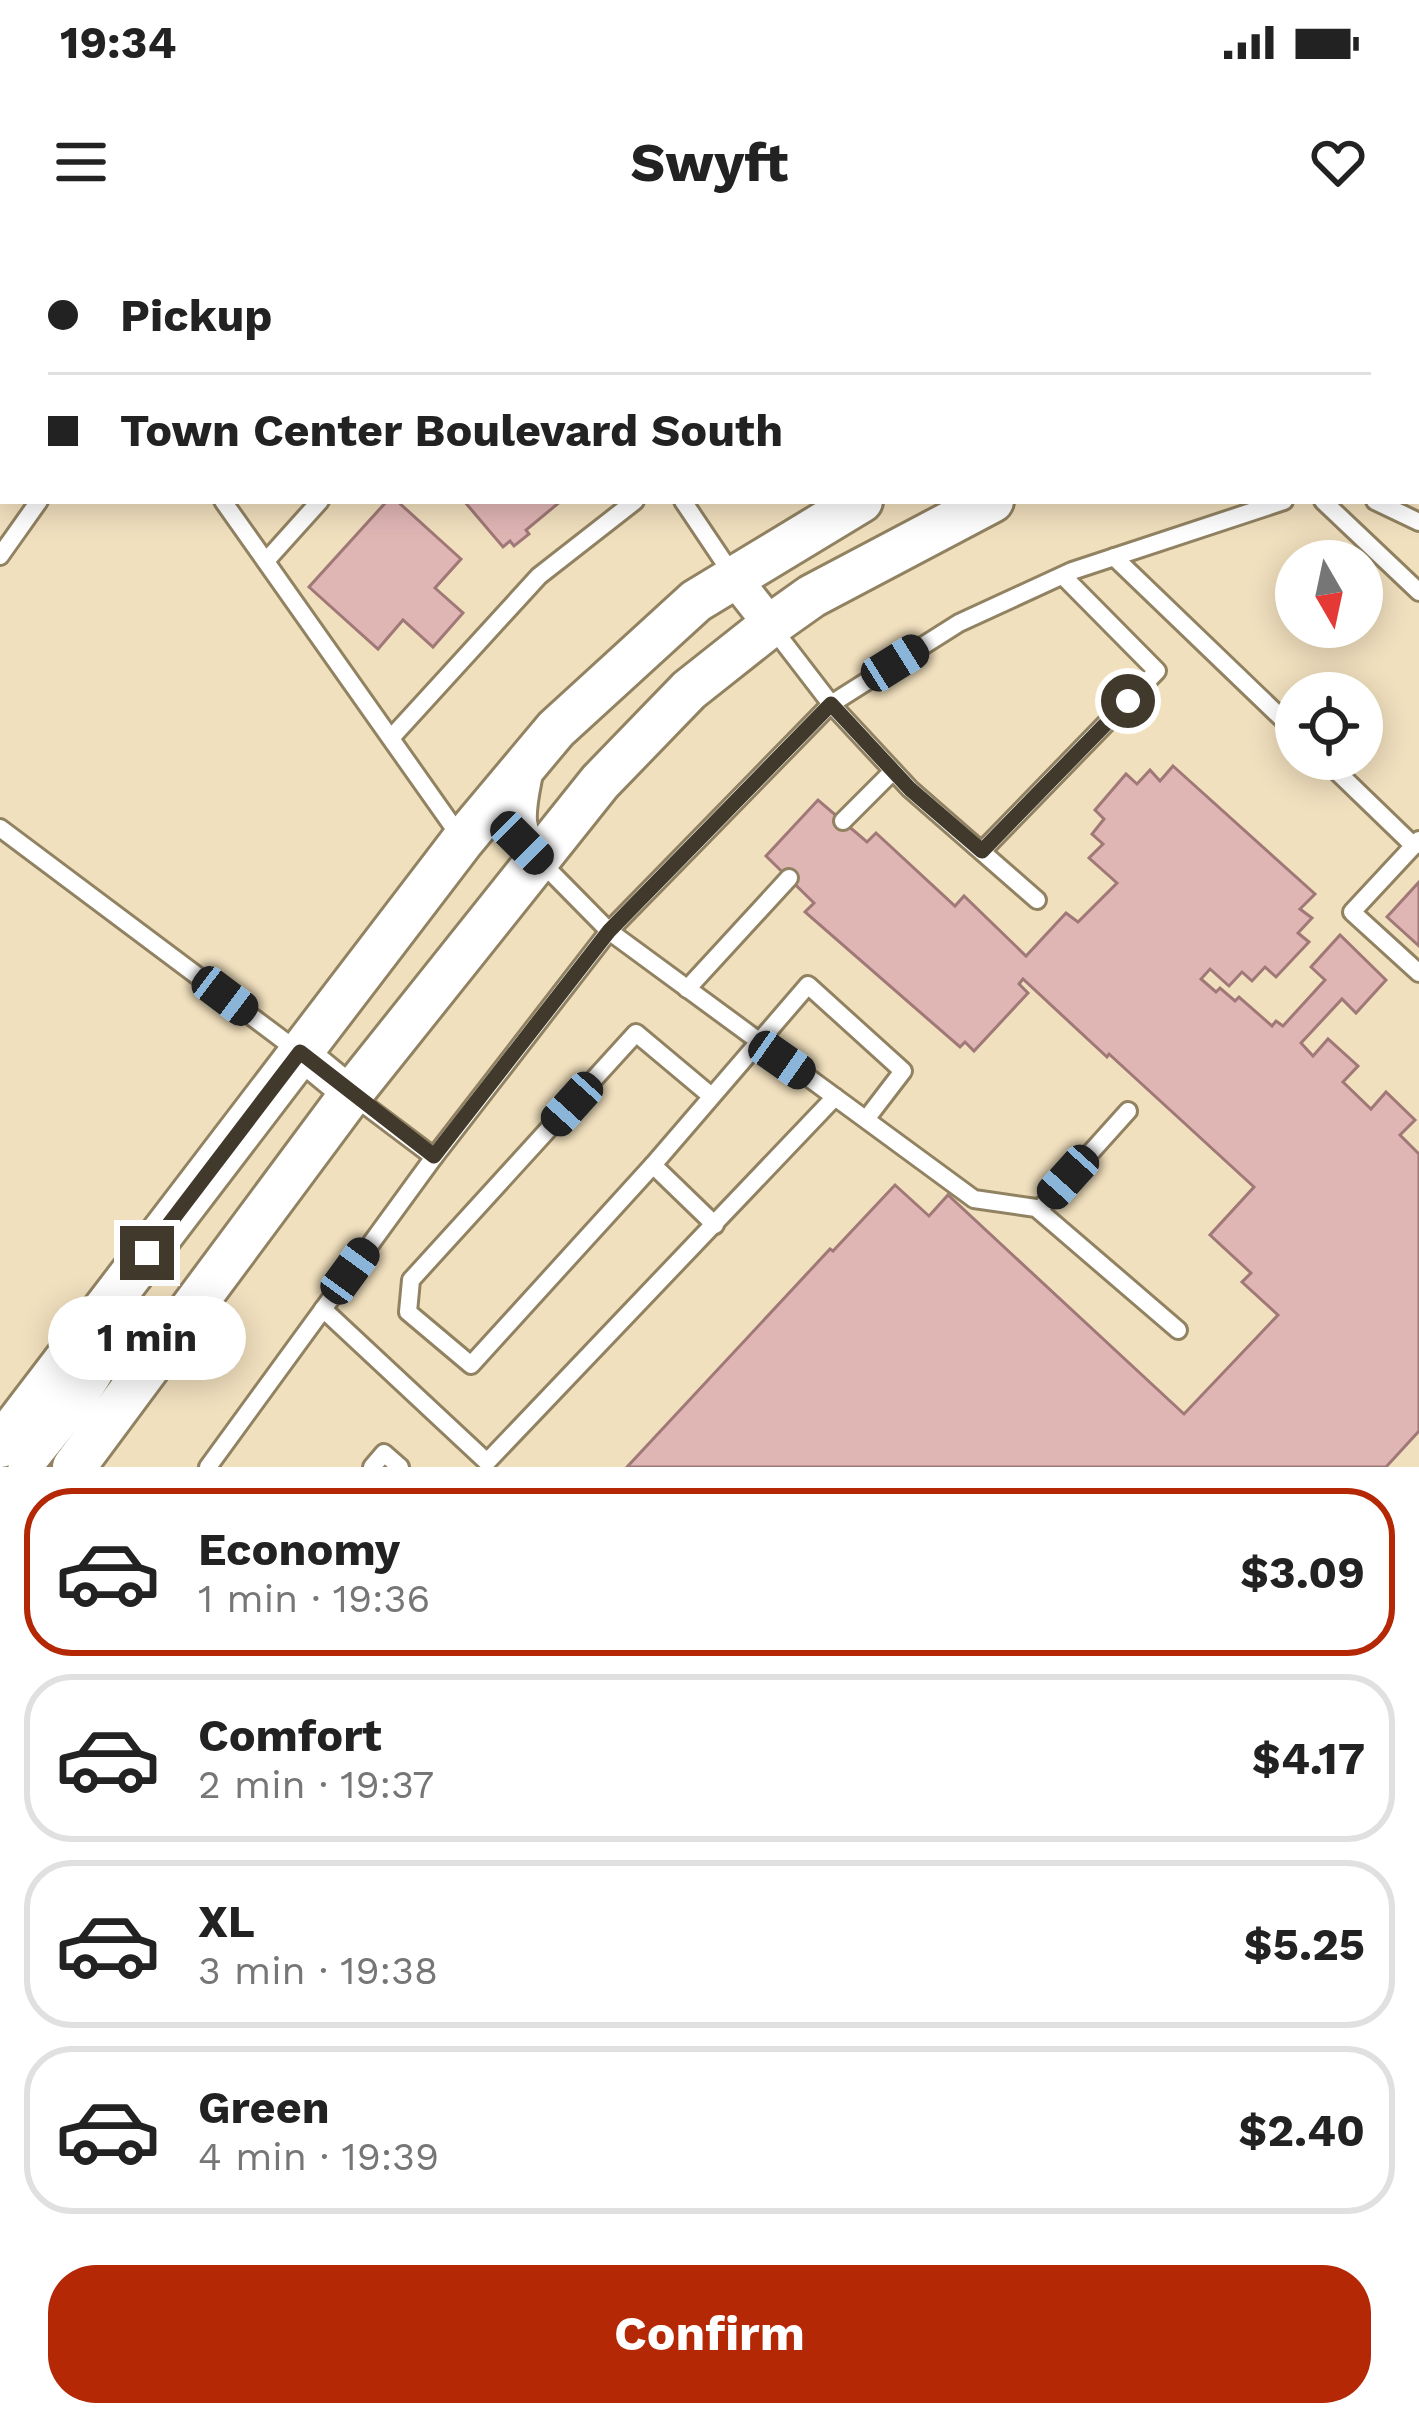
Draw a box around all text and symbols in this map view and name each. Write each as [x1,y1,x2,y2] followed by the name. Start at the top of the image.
[60,16,176,69] text: 19:34
[48,129,114,195] icon: menu
[1305,129,1371,195] icon: heart
[631,131,788,194] text: Swyft
[120,289,272,342] text: Pickup
[120,404,783,457] text: Town Center Boulevard South
[1275,540,1383,648] north arrow
[1275,540,1383,780] map controls
[855,629,935,697] car
[1275,672,1383,780] button: locate
[1101,674,1155,728] route start
[484,805,560,881] car
[185,960,265,1032] car
[742,1025,822,1095] car
[535,1065,609,1143] car
[1031,1138,1105,1216] car
[120,1226,174,1280] route end
[314,1231,386,1311] car
[48,1295,246,1379] callout: 1 min
[97,1315,197,1360] text: 1 min
[54,1518,162,1626] icon: car
[198,1523,400,1576] text: Economy
[1240,1546,1365,1599] text: $3.09
[198,1576,430,1621] text: 1 min · 19:36
[54,1704,162,1812] icon: car
[198,1709,382,1762] text: Comfort
[1252,1732,1365,1785] text: $4.17
[198,1762,434,1807] text: 2 min · 19:37
[54,1890,162,1998] icon: car
[198,1895,255,1948] text: XL
[1244,1918,1365,1971] text: $5.25
[198,1948,438,1993] text: 3 min · 19:38
[54,2076,162,2184] icon: car
[198,2081,330,2134] text: Green
[1238,2104,1365,2157] text: $2.40
[198,2134,439,2179] text: 4 min · 19:39
[48,2265,1371,2403] button: Confirm

